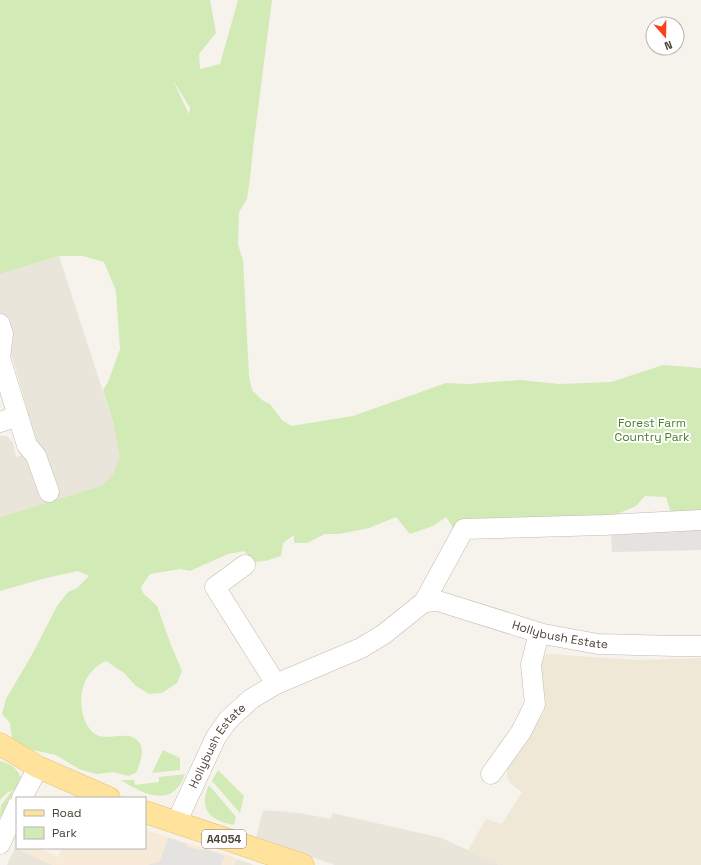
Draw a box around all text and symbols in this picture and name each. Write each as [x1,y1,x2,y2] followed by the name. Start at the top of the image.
[645,16,685,56] north arrow
[663,38,674,53] text: N
[614,415,690,445] park label: Forest Farm Country Park
[510,617,608,652] street label: Hollybush Estate
[185,700,249,791] street label: Hollybush Estate
[16,797,146,849] legend
[52,805,81,821] text: Road
[52,825,77,841] text: Park
[202,830,246,848] road number: A4054

